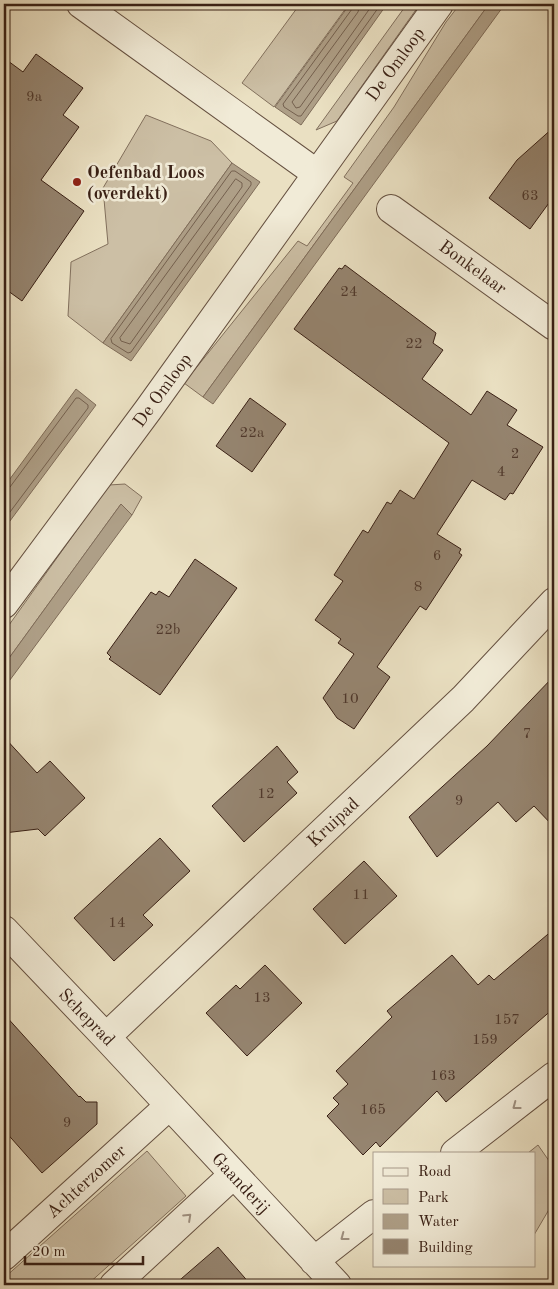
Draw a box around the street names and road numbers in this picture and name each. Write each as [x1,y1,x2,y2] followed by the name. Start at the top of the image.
[363,24,428,105] street label: De Omloop
[435,237,510,299] street label: Bonkelaar
[130,350,195,431] street label: De Omloop
[304,795,363,851] street label: Kruipad
[55,986,118,1050] street label: Scheprad
[43,1141,130,1222] street label: Achterzomer
[208,1150,273,1218] street label: Gaanderij

